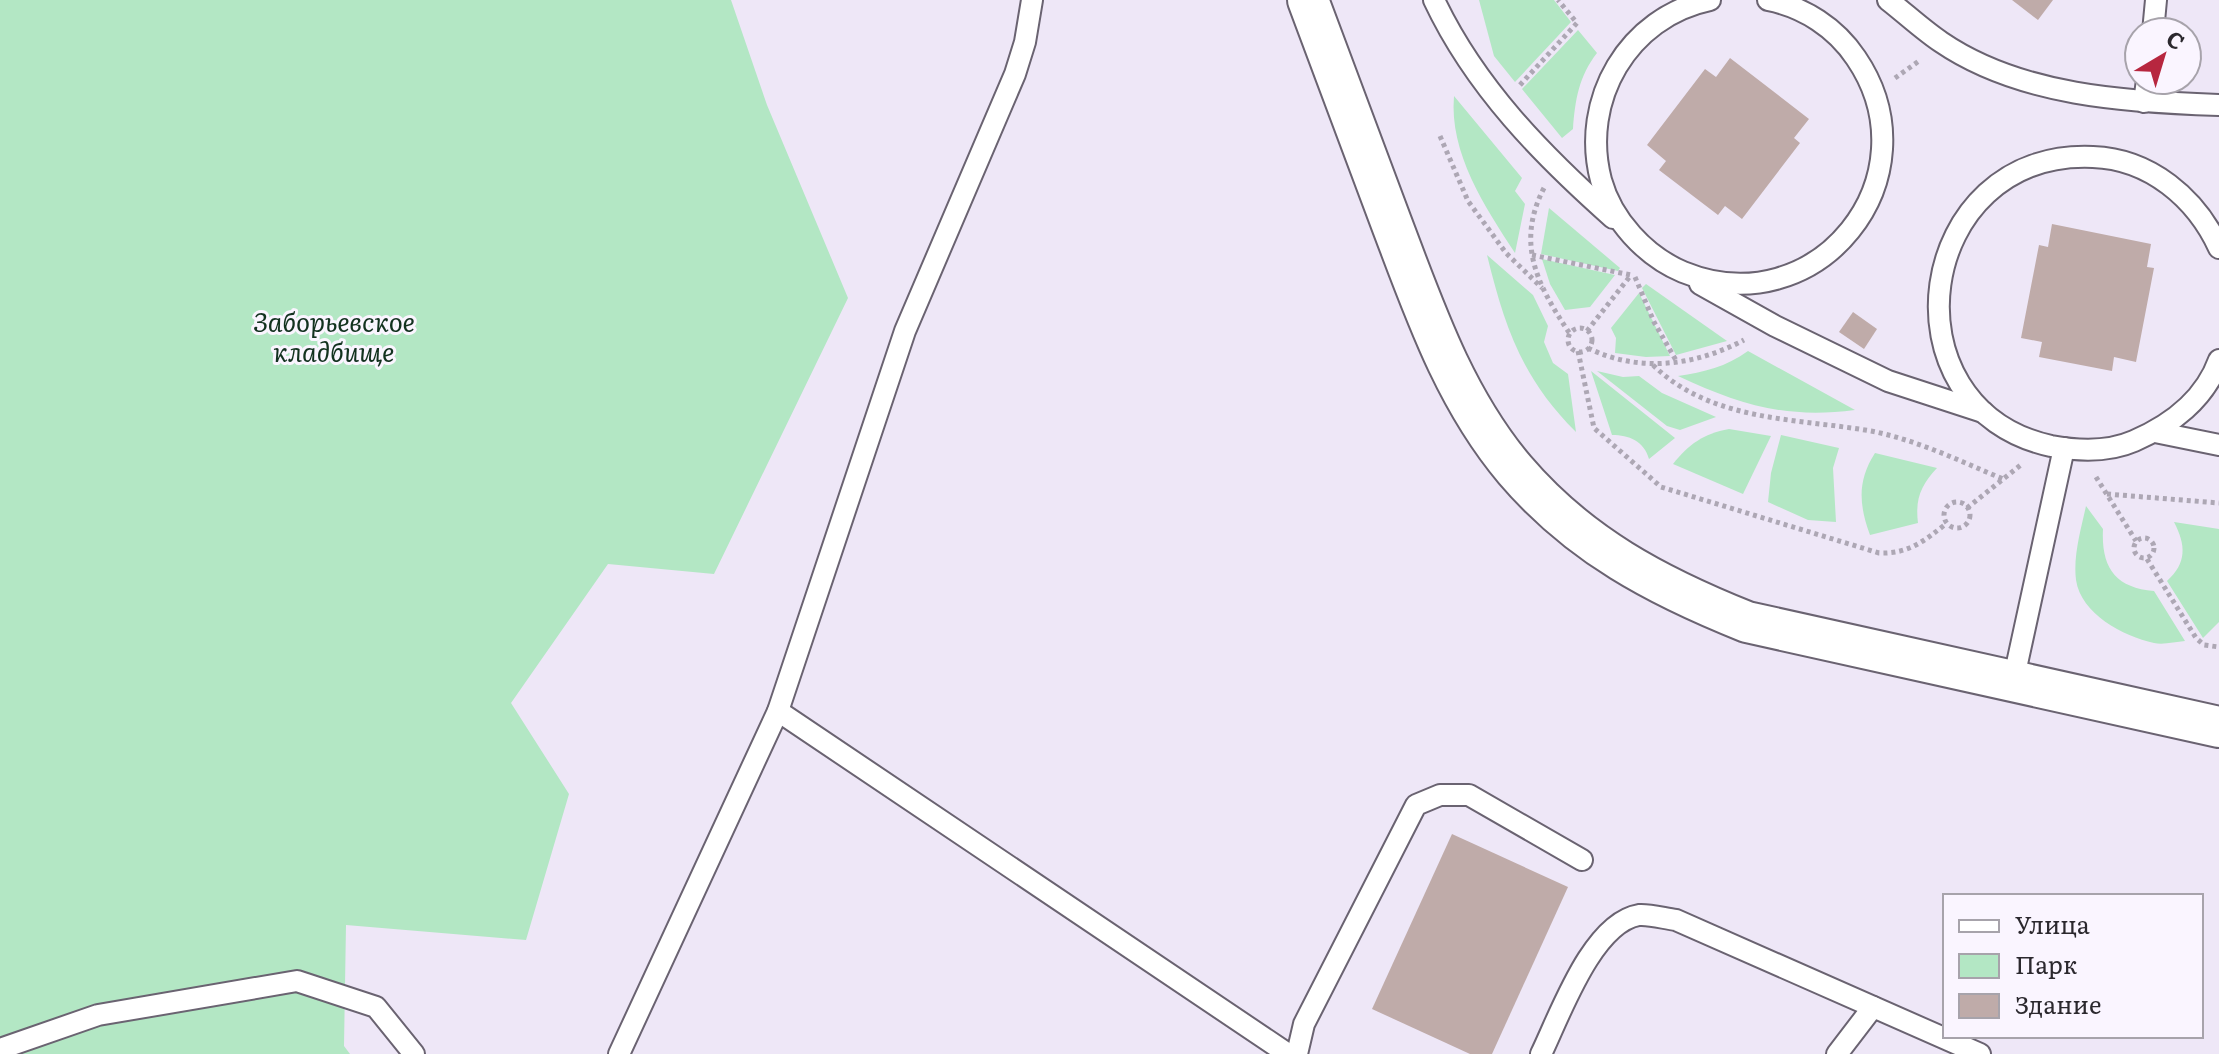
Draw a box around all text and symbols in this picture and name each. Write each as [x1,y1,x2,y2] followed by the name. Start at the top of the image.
[2123,16,2203,96] north arrow
[2160,21,2193,57] text: С
[253,301,415,370] park label: Заборьевское кладбище
[1943,894,2203,1038] legend
[2015,906,2090,941] text: Улица
[2015,946,2077,981] text: Парк
[2015,986,2101,1021] text: Здание

